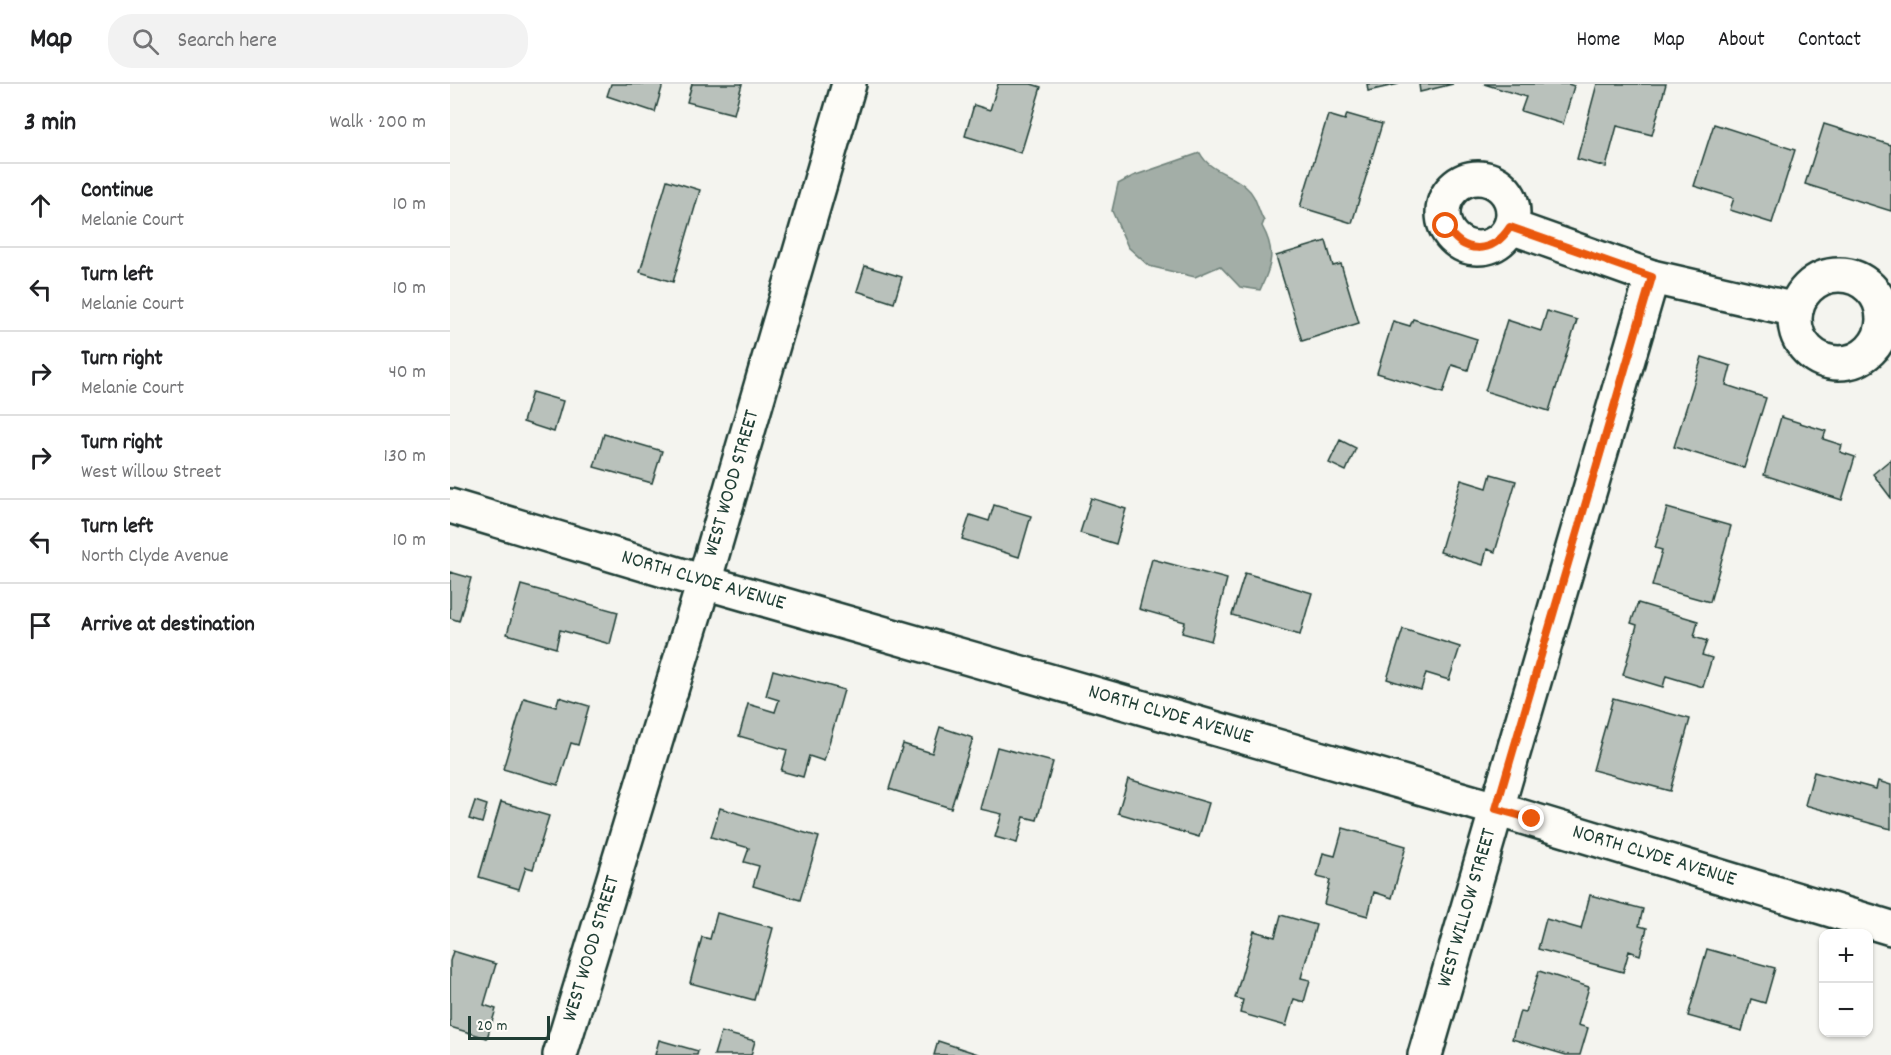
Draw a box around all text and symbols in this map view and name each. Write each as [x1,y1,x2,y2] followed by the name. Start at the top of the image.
[108,14,528,68] search box
[30,21,72,61] text: Map
[129,25,162,58] icon: search
[177,26,277,57] text: Search here
[1576,26,1620,56] text: Home
[1653,26,1685,56] text: Map
[1718,26,1765,56] text: About
[1798,26,1861,56] text: Contact
[24,105,76,142] text: 3 min
[330,109,426,137] text: Walk · 200 m
[81,176,153,207] text: Continue
[24,189,57,222] icon: ahead
[392,191,426,219] text: 10 m
[81,207,184,235] text: Melanie Court
[1432,212,1458,238] route start
[81,260,153,291] text: Turn left
[24,273,57,306] icon: left
[392,275,426,303] text: 10 m
[81,291,184,319] text: Melanie Court
[81,344,163,375] text: Turn right
[24,357,57,390] icon: right
[388,359,426,387] text: 40 m
[81,375,184,403] text: Melanie Court
[697,406,768,560] street label: WEST WOOD STREET
[81,428,163,459] text: Turn right
[24,441,57,474] icon: right
[384,443,426,471] text: 130 m
[81,459,221,487] text: West Willow Street
[81,512,153,543] text: Turn left
[24,525,57,558] icon: left
[392,527,426,555] text: 10 m
[81,543,229,571] text: North Clyde Avenue
[617,543,789,620] street label: NORTH CLYDE AVENUE
[24,609,57,642] icon: arrive
[81,610,255,641] text: Arrive at destination
[1084,678,1256,754] street label: NORTH CLYDE AVENUE
[1518,805,1544,831] route end
[1568,818,1740,896] street label: NORTH CLYDE AVENUE
[1430,825,1505,991] street label: WEST WILLOW STREET
[556,871,629,1026] street label: WEST WOOD STREET
[1819,929,1873,1037] map controls
[1819,929,1873,983] button: +
[1819,983,1873,1037] button: −
[468,1013,550,1040] scale bar
[477,1015,507,1038] text: 20 m

